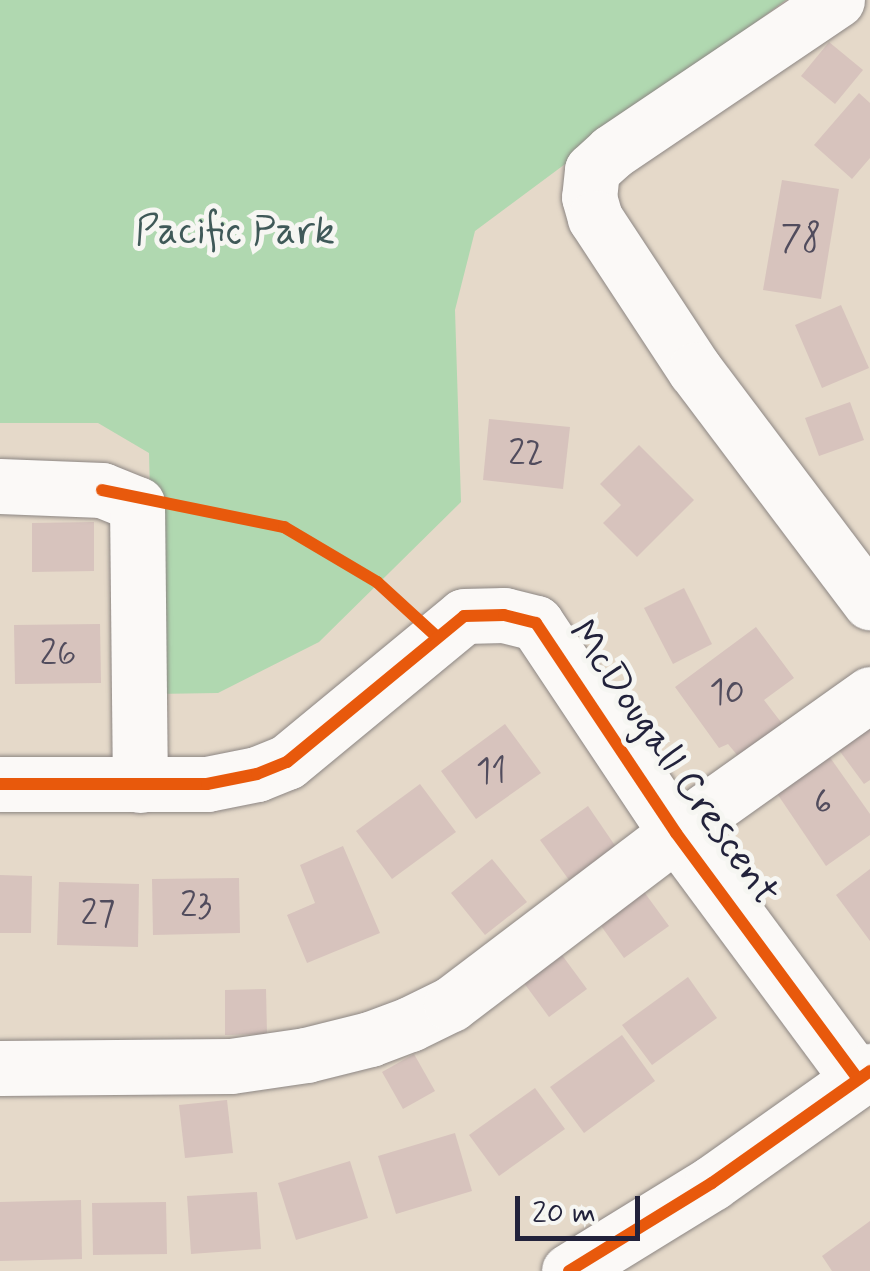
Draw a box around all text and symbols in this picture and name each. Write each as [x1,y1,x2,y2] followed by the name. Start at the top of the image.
[136,208,334,256] park label: Pacific Park
[781,218,821,260] house number: 78
[508,433,544,475] house number: 22
[557,611,789,915] street label: McDougall Crescent
[40,633,76,675] house number: 26
[709,672,745,714] house number: 10
[476,751,506,793] house number: 11
[814,782,832,824] house number: 6
[180,885,212,927] house number: 23
[81,893,115,935] house number: 27
[520,1176,645,1238] scale bar
[532,1194,596,1233] text: 20 m

